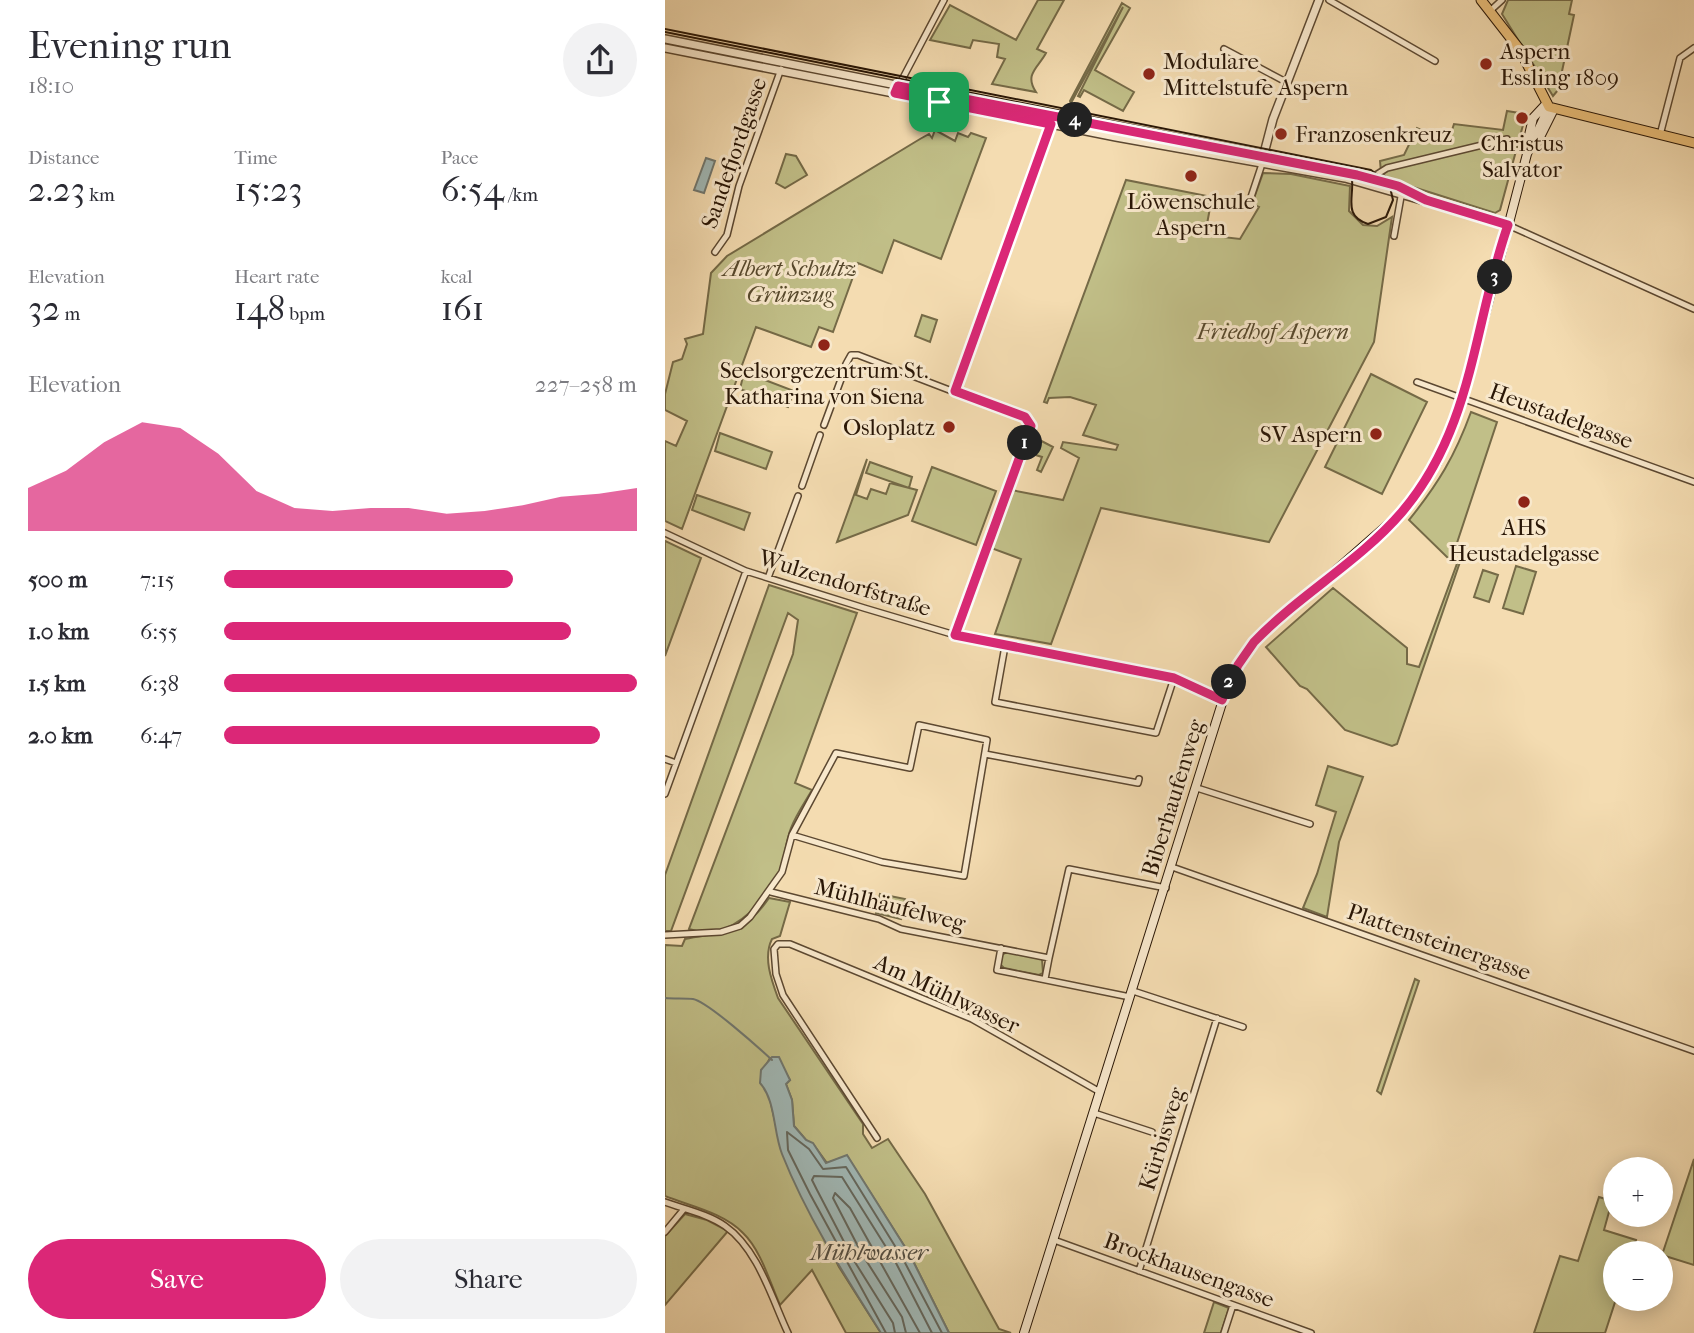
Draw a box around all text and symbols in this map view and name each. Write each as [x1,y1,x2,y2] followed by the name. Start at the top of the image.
[28,23,231,68] text: Evening run
[563,23,637,97] button: share
[1499,38,1619,91] place label: Aspern Essling 1809
[1163,48,1349,101] place label: Modulare Mittelstufe Aspern
[1478,56,1494,72] marker: Aspern Essling 1809
[1141,66,1157,82] marker: Modulare Mittelstufe Aspern
[28,72,74,99] text: 18:10
[909,72,969,132] pin
[696,74,772,232] street label: Sandefjordgasse
[920,83,958,121] icon: arrive
[1057,102,1093,138] pin: 4
[1069,108,1080,130] text: 4
[1514,110,1530,126] marker: Christus Salvator
[1295,121,1452,148] place label: Franzosenkreuz
[1273,126,1289,142] marker: Franzosenkreuz
[1480,130,1564,183] place label: Christus Salvator
[28,147,99,169] text: Distance
[234,147,278,169] text: Time
[441,147,479,169] text: Pace
[1183,168,1199,184] marker: Löwenschule Aspern
[28,169,85,210] text: 2.23
[234,169,303,210] text: 15:23
[441,169,504,210] text: 6:54
[85,184,115,206] text: km
[504,184,538,206] text: /km
[1127,188,1255,241] place label: Löwenschule Aspern
[720,255,857,308] park label: Albert Schultz Grünzug
[1477,260,1513,294] pin: 3
[1491,265,1498,287] text: 3
[28,266,105,288] text: Elevation
[234,266,319,288] text: Heart rate
[441,266,473,288] text: kcal
[28,288,60,329] text: 32
[234,288,285,329] text: 148
[441,288,484,329] text: 161
[60,303,80,325] text: m
[285,303,325,325] text: bpm
[1196,318,1349,345] park label: Friedhof Aspern
[816,337,832,353] marker: Seelsorgezentrum St. Katharina von Siena
[720,357,928,410] place label: Seelsorgezentrum St. Katharina von Siena
[28,371,121,398] text: Elevation
[535,371,637,398] text: 227–258 m
[1485,378,1637,454] street label: Heustadelgasse
[843,414,935,441] place label: Osloplatz
[941,419,957,435] marker: Osloplatz
[1260,421,1363,448] place label: SV Aspern
[1007,426,1043,460] pin: 1
[1368,426,1384,442] marker: SV Aspern
[1021,431,1028,453] text: 1
[1516,494,1532,510] marker: AHS Heustadelgasse
[1449,514,1599,567] place label: AHS Heustadelgasse
[755,544,934,622] street label: Wulzendorfstraße
[28,566,87,593] text: 500 m
[140,566,175,593] text: 7:15
[28,618,89,645] text: 1.0 km
[140,618,178,645] text: 6:55
[1211,664,1247,700] pin: 2
[28,670,86,697] text: 1.5 km
[140,670,179,697] text: 6:38
[1224,670,1233,692] text: 2
[1136,715,1210,880] street label: Biberhaufenweg
[28,722,93,749] text: 2.0 km
[140,722,182,749] text: 6:47
[812,873,969,937] street label: Mühlhäufelweg
[1344,898,1534,986] street label: Plattensteinergasse
[869,948,1024,1040] street label: Am Mühlwasser
[1134,1083,1191,1194] street label: Kürbisweg
[1603,1157,1673,1311] map controls
[1603,1157,1673,1227] button: +
[1100,1227,1278,1313] street label: Brockhausengasse
[808,1238,930,1266] water label: Mühlwasser
[28,1239,326,1319] button: Save
[340,1239,637,1319] button: Share
[1603,1241,1673,1311] button: −

